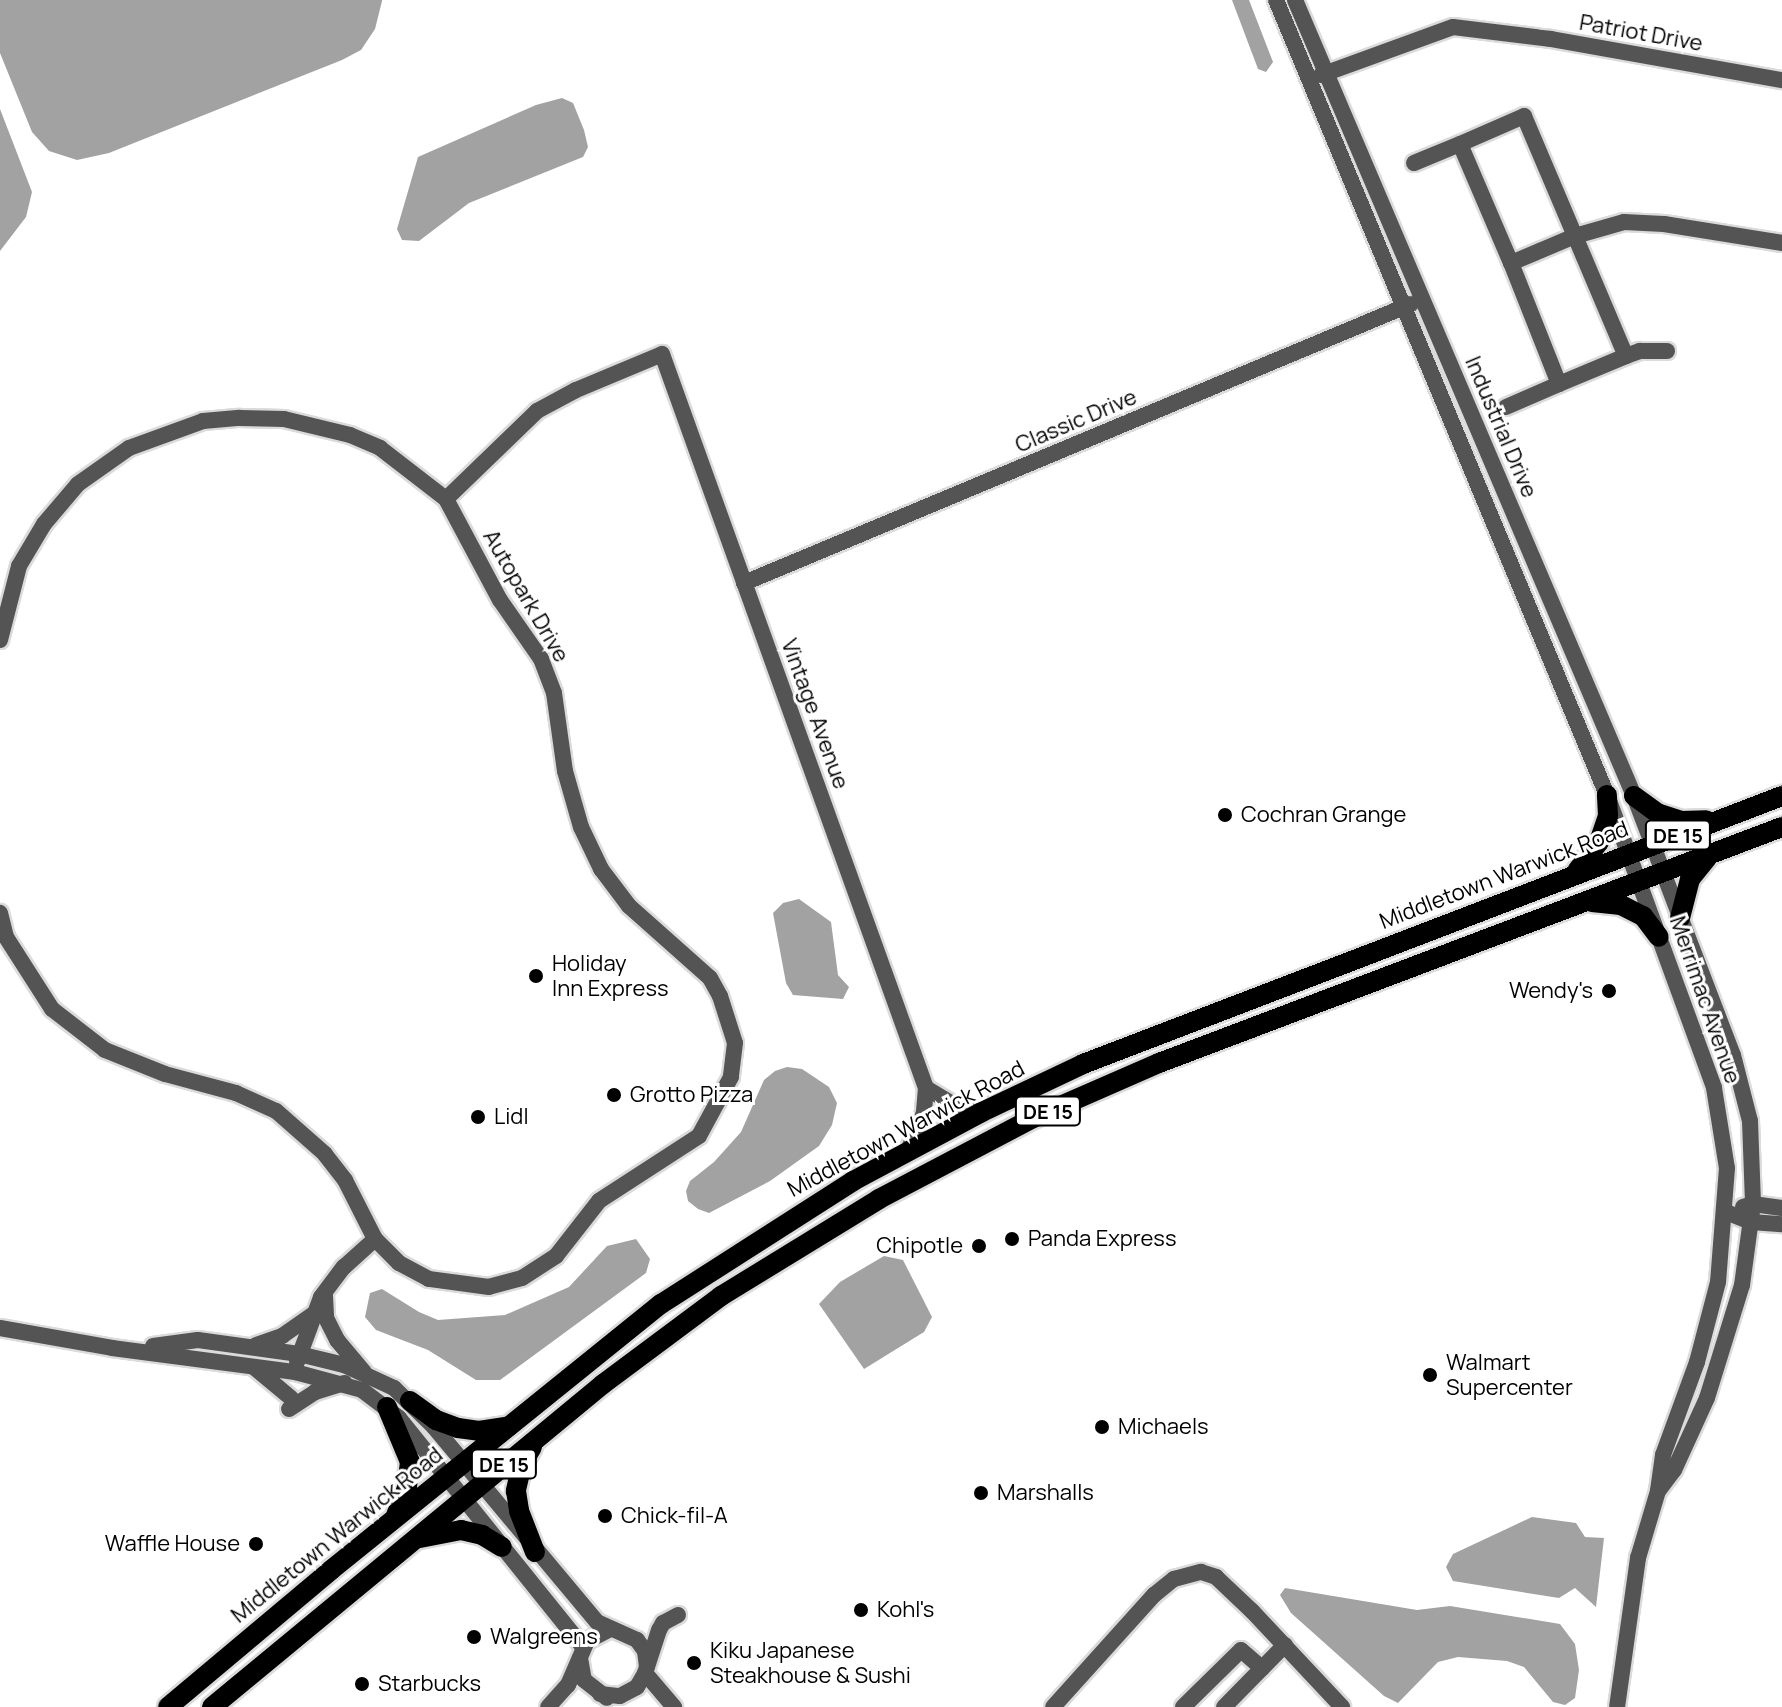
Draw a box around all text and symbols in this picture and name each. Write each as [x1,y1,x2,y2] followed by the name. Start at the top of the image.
[1577,9,1705,57] street label: Patriot Drive
[1459,352,1543,502] street label: Industrial Drive
[1011,384,1141,458] street label: Classic Drive
[477,525,575,667] street label: Autopark Drive
[776,635,854,793] street label: Vintage Avenue
[1241,802,1406,828] place label: Cochran Grange
[1216,806,1234,824] marker: Cochran Grange
[1376,815,1632,935] street label: Middletown Warwick Road
[1644,819,1712,851] road number: DE 15
[1664,913,1746,1087] street label: Merrimac Avenue
[552,950,669,1002] place label: Holiday Inn Express
[527,967,545,985] marker: Holiday Inn Express
[1509,978,1593,1004] place label: Wendy's
[1600,982,1618,1000] marker: Wendy's
[783,1055,1029,1203] street label: Middletown Warwick Road
[630,1082,753,1108] place label: Grotto Pizza
[605,1086,623,1104] marker: Grotto Pizza
[1014,1095,1082,1127] road number: DE 15
[494,1104,529,1130] place label: Lidl
[469,1108,487,1126] marker: Lidl
[1028,1226,1176,1252] place label: Panda Express
[1003,1230,1021,1248] marker: Panda Express
[876,1233,963,1259] place label: Chipotle
[970,1237,988,1255] marker: Chipotle
[1446,1349,1573,1400] place label: Walmart Supercenter
[1421,1366,1439,1384] marker: Walmart Supercenter
[1118,1414,1209,1440] place label: Michaels
[1093,1418,1111,1436] marker: Michaels
[226,1442,448,1628] street label: Middletown Warwick Road
[470,1448,538,1480] road number: DE 15
[997,1480,1094,1506] place label: Marshalls
[972,1484,990,1502] marker: Marshalls
[621,1503,728,1529] place label: Chick-fil-A
[596,1507,614,1525] marker: Chick-fil-A
[105,1531,240,1557] place label: Waffle House
[247,1535,265,1553] marker: Waffle House
[877,1597,934,1623] place label: Kohl's
[852,1601,870,1619] marker: Kohl's
[490,1624,598,1650] place label: Walgreens
[465,1628,483,1646] marker: Walgreens
[710,1637,911,1688] place label: Kiku Japanese Steakhouse & Sushi
[685,1654,703,1672] marker: Kiku Japanese Steakhouse & Sushi
[378,1671,481,1697] place label: Starbucks
[353,1675,371,1693] marker: Starbucks

